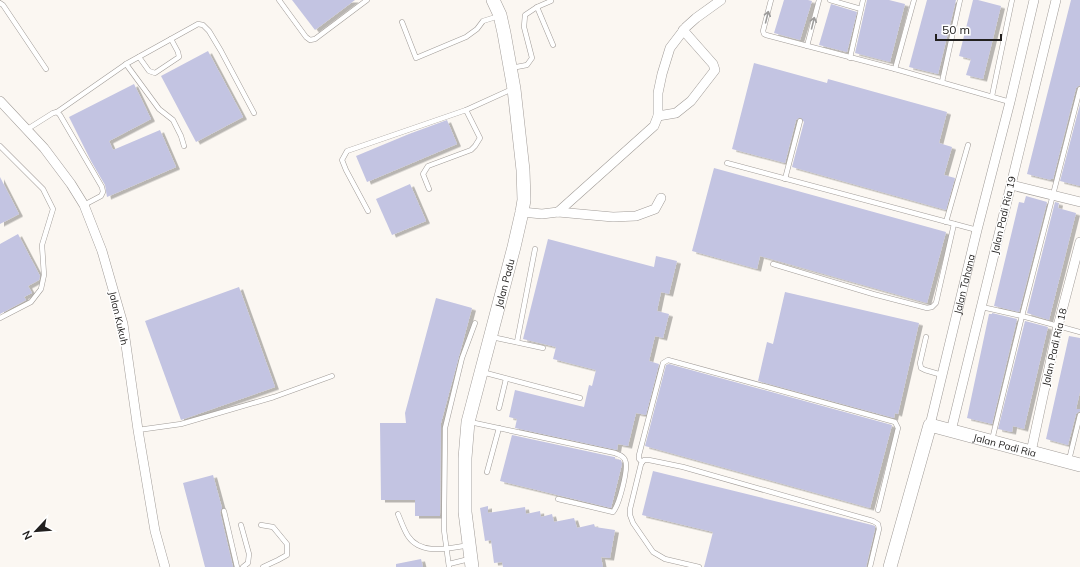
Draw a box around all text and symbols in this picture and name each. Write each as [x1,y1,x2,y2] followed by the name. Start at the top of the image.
[763,11,771,24] one-way arrow
[936,16,1001,42] scale bar
[810,17,817,30] one-way arrow
[942,22,970,37] text: 50 m
[988,175,1019,255] street label: Jalan Padi Ria 19
[951,253,978,315] street label: Jalan Tahana
[492,257,518,309] street label: Jalan Padu
[106,290,131,346] street label: Jalan Kukuh
[1039,307,1070,387] street label: Jalan Padi Ria 18
[972,431,1038,460] street label: Jalan Padi Ria
[16,511,56,551] north arrow
[19,529,35,542] text: N

